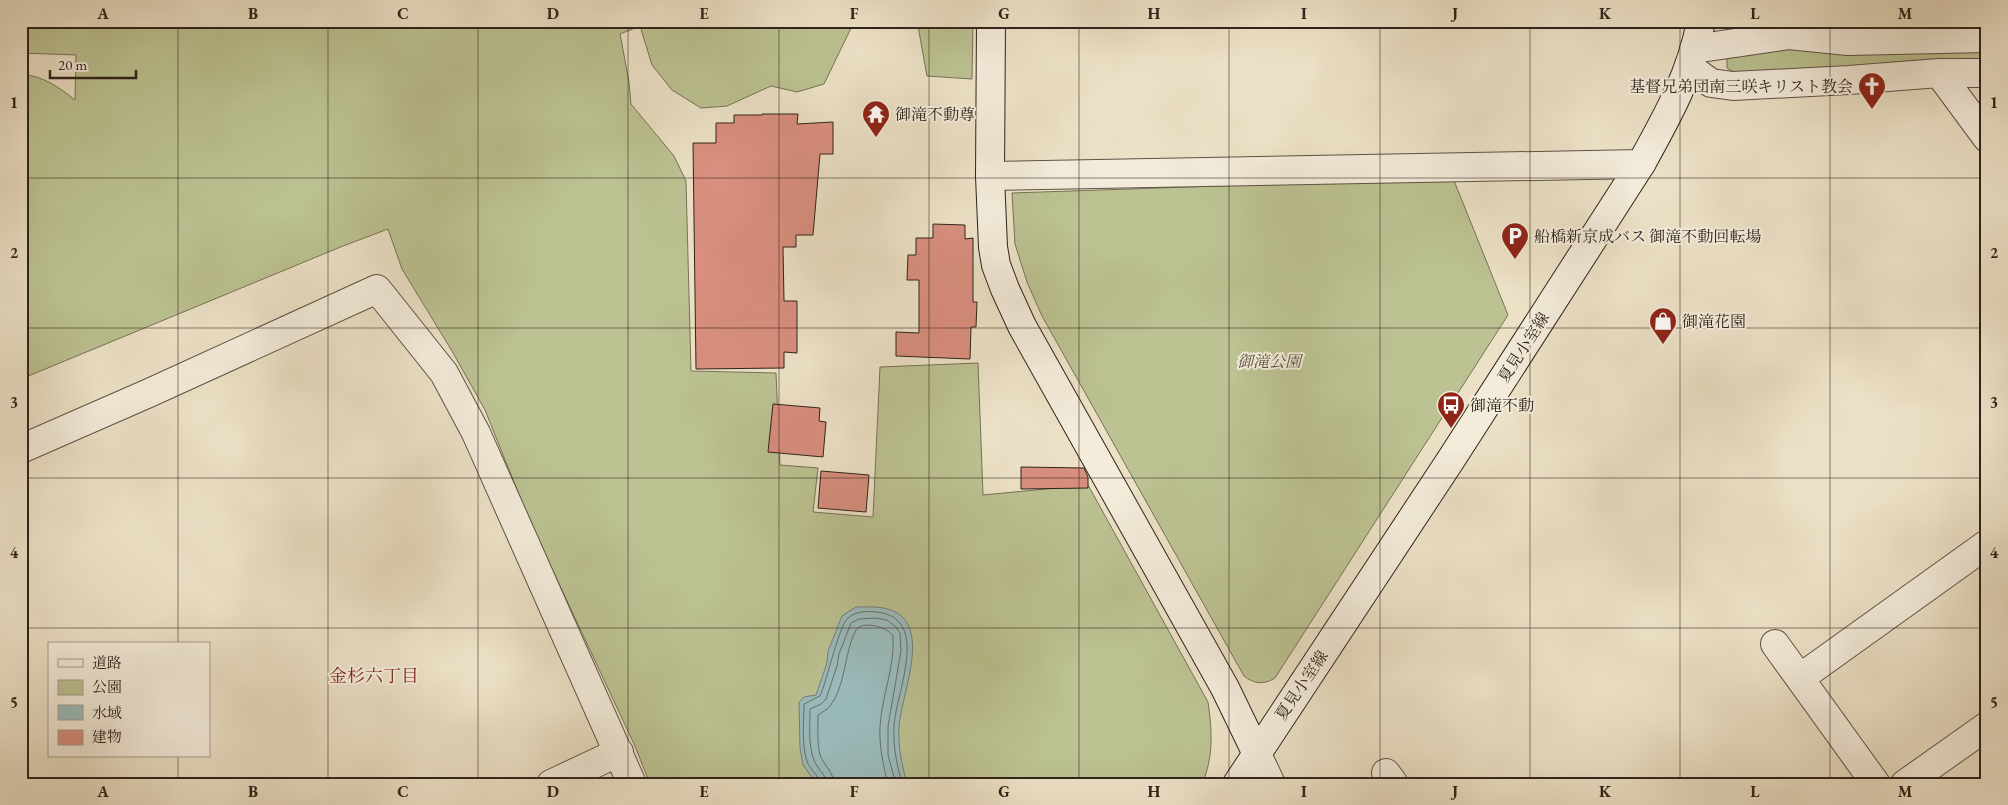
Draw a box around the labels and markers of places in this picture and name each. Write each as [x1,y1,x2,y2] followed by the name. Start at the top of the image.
[1857,71,1887,110] church icon: 基督兄弟団南三咲キリスト教会
[1629,76,1853,97] place label: 基督兄弟団南三咲キリスト教会
[861,99,891,138] temple icon: 御滝不動尊
[895,104,975,125] place label: 御滝不動尊
[1500,221,1530,260] parking icon: 船橋新京成バス 御滝不動回転場
[1534,226,1761,247] place label: 船橋新京成バス 御滝不動回転場
[1648,306,1678,345] shop icon: 御滝花園
[1682,311,1746,332] place label: 御滝花園
[1436,390,1466,429] bus stop icon: 御滝不動
[1470,395,1534,416] place label: 御滝不動

